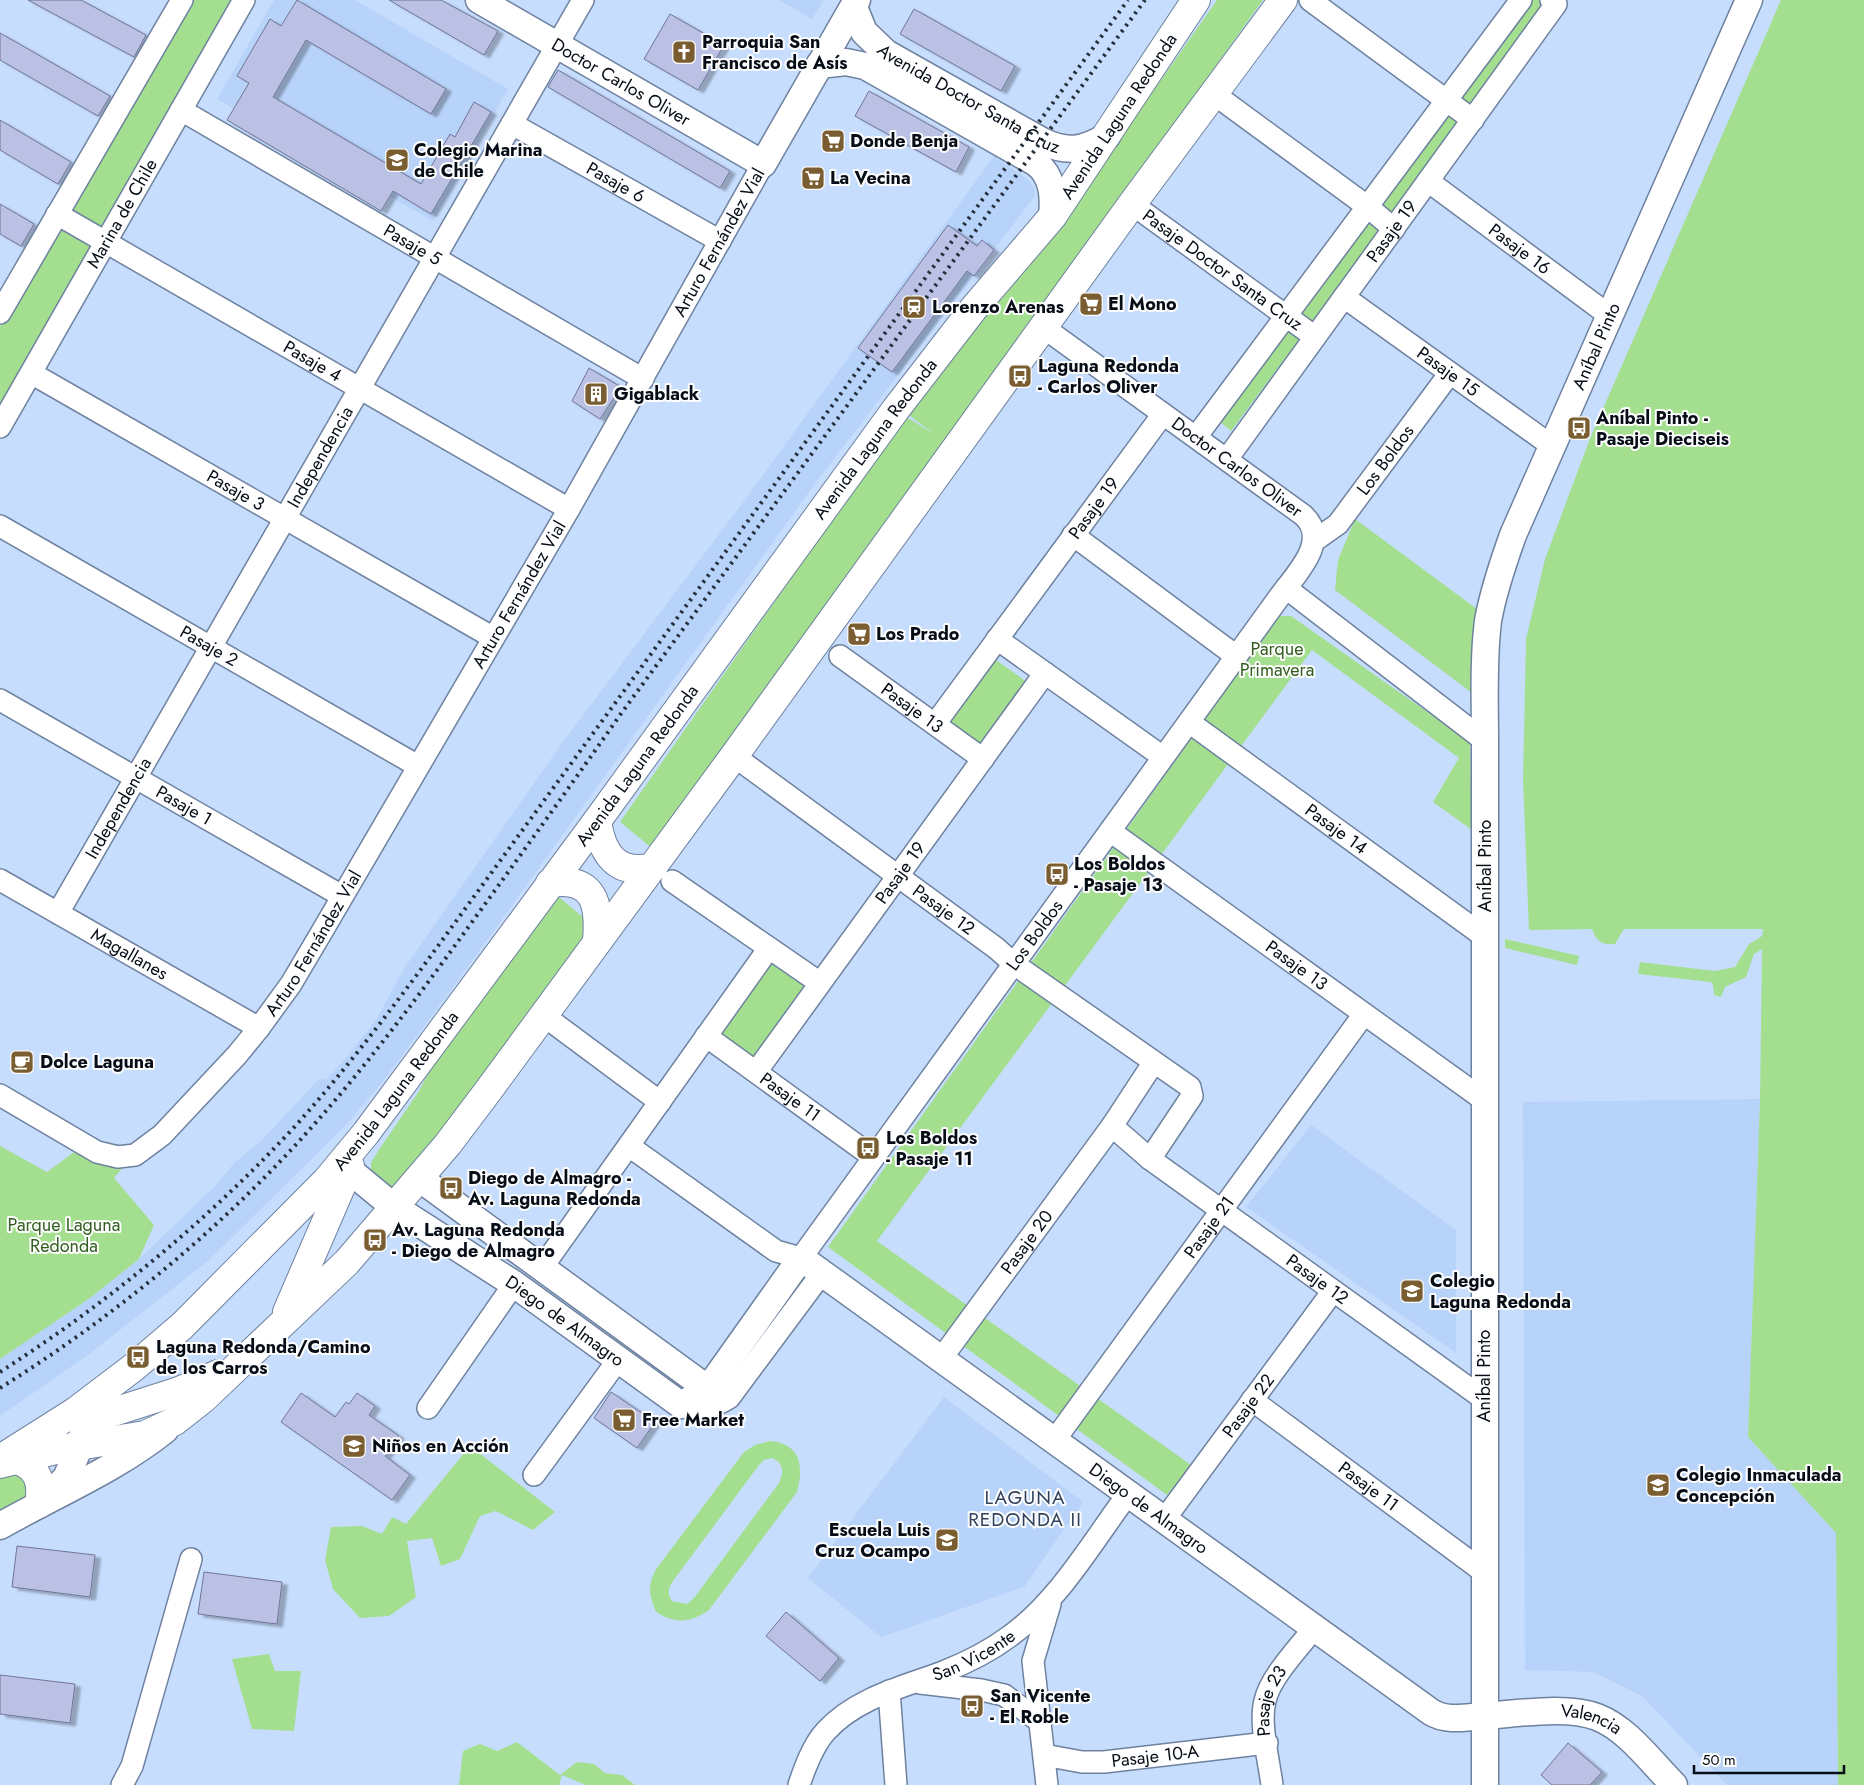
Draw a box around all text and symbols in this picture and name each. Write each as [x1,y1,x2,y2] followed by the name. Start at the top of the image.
[1054,28,1183,204] street label: Avenida Laguna Redonda
[702,29,847,76] place label: Parroquia San Francisco de Asís
[547,32,696,133] street label: Doctor Carlos Oliver
[871,38,1064,160] street label: Avenida Doctor Santa Cruz
[671,39,697,65] church icon: Parroquia San Francisco de Asís
[820,128,846,154] supermarket icon: Donde Benja
[850,128,958,154] place label: Donde Benja
[414,137,543,184] place label: Colegio Marina de Chile
[384,147,410,173] school or university icon: Colegio Marina de Chile
[80,154,164,273] street label: Marina de Chile
[582,155,650,209] street label: Pasaje 6
[667,163,771,321] street label: Arturo Fernández Vial
[800,165,826,191] supermarket icon: La Vecina
[830,165,911,191] place label: La Vecina
[1360,195,1423,268] street label: Pasaje 19
[1137,203,1309,337] street label: Pasaje Doctor Santa Cruz
[1483,217,1556,281] street label: Pasaje 16
[379,218,446,272] street label: Pasaje 5
[1078,291,1104,317] supermarket icon: El Mono
[1108,291,1177,317] place label: El Mono
[901,294,927,320] station icon: Lorenzo Arenas
[932,294,1064,320] place label: Lorenzo Arenas
[1566,299,1627,394] street label: Aníbal Pinto
[279,334,347,388] street label: Pasaje 4
[1411,340,1485,403] street label: Pasaje 15
[807,353,943,525] street label: Avenida Laguna Redonda
[1038,353,1179,400] place label: Laguna Redonda - Carlos Oliver
[1007,363,1033,389] bus stop icon: Laguna Redonda - Carlos Oliver
[583,381,609,407] building icon: Gigablack
[614,381,700,407] place label: Gigablack
[281,401,360,513] street label: Independencia
[1595,405,1729,452] place label: Aníbal Pinto - Pasaje Dieciseis
[1166,411,1309,524] street label: Doctor Carlos Oliver
[1566,415,1592,441] bus stop icon: Aníbal Pinto - Pasaje Dieciseis
[1351,419,1420,501] street label: Los Boldos
[202,463,270,517] street label: Pasaje 3
[1062,472,1125,545] street label: Pasaje 19
[466,516,572,673] street label: Arturo Fernández Vial
[175,619,243,673] street label: Pasaje 2
[846,621,872,647] supermarket icon: Los Prado
[876,621,960,647] place label: Los Prado
[1240,636,1314,683] park label: Parque Primavera
[876,677,949,739] street label: Pasaje 13
[570,679,705,852] street label: Avenida Laguna Redonda
[79,752,158,864] street label: Independencia
[151,779,217,832] street label: Pasaje 1
[1300,797,1373,861] street label: Pasaje 14
[1472,820,1498,912] street label: Aníbal Pinto
[869,836,932,909] street label: Pasaje 19
[1074,851,1165,898] place label: Los Boldos - Pasaje 13
[1044,861,1070,887] bus stop icon: Los Boldos - Pasaje 13
[259,866,368,1022] street label: Arturo Fernández Vial
[907,878,980,941] street label: Pasaje 12
[1000,894,1069,976] street label: Los Boldos
[86,922,173,986] street label: Magallanes
[1260,934,1333,997] street label: Pasaje 13
[327,1006,465,1176] street label: Avenida Laguna Redonda
[9,1049,35,1075] cafe icon: Dolce Laguna
[40,1049,154,1075] place label: Dolce Laguna
[755,1066,826,1128] street label: Pasaje 11
[886,1125,977,1172] place label: Los Boldos - Pasaje 11
[855,1135,881,1161] bus stop icon: Los Boldos - Pasaje 11
[467,1165,641,1212] place label: Diego de Almagro - Av. Laguna Redonda
[438,1175,464,1201] bus stop icon: Diego de Almagro - Av. Laguna Redonda
[1178,1191,1241,1264] street label: Pasaje 21
[994,1204,1059,1280] street label: Pasaje 20
[8,1212,120,1259] park label: Parque Laguna Redonda
[391,1217,565,1264] place label: Av. Laguna Redonda - Diego de Almagro
[362,1227,388,1253] bus stop icon: Av. Laguna Redonda - Diego de Almagro
[1281,1248,1354,1311] street label: Pasaje 12
[1430,1268,1571,1315] place label: Colegio Laguna Redonda
[500,1269,630,1373] street label: Diego de Almagro
[1399,1278,1425,1304] school or university icon: Colegio Laguna Redonda
[1471,1330,1497,1422] street label: Aníbal Pinto
[156,1334,371,1381] place label: Laguna Redonda/Camino de los Carros
[125,1344,151,1370] bus stop icon: Laguna Redonda/Camino de los Carros
[1216,1368,1281,1443] street label: Pasaje 22
[611,1407,637,1433] supermarket icon: Free Market
[642,1407,744,1433] place label: Free Market
[341,1433,367,1459] school or university icon: Niños en Acción
[372,1433,509,1459] place label: Niños en Acción
[1333,1455,1404,1517] street label: Pasaje 11
[1084,1457,1214,1561] street label: Diego de Almagro
[1676,1462,1842,1509] place label: Colegio Inmaculada Concepción
[1645,1472,1671,1498] school or university icon: Colegio Inmaculada Concepción
[968,1484,1082,1533] district label: LAGUNA REDONDA II
[815,1517,930,1564] place label: Escuela Luis Cruz Ocampo
[934,1527,960,1553] school or university icon: Escuela Luis Cruz Ocampo
[929,1623,1021,1688] street label: San Vicente
[1250,1660,1293,1737] street label: Pasaje 23
[990,1683,1091,1730] place label: San Vicente - El Roble
[959,1693,985,1719] bus stop icon: San Vicente - El Roble
[1560,1698,1628,1741] street label: Valencia
[1110,1738,1200,1774] street label: Pasaje 10-A
[1694,1742,1844,1774] scale bar
[1702,1749,1736,1771] text: 50 m

